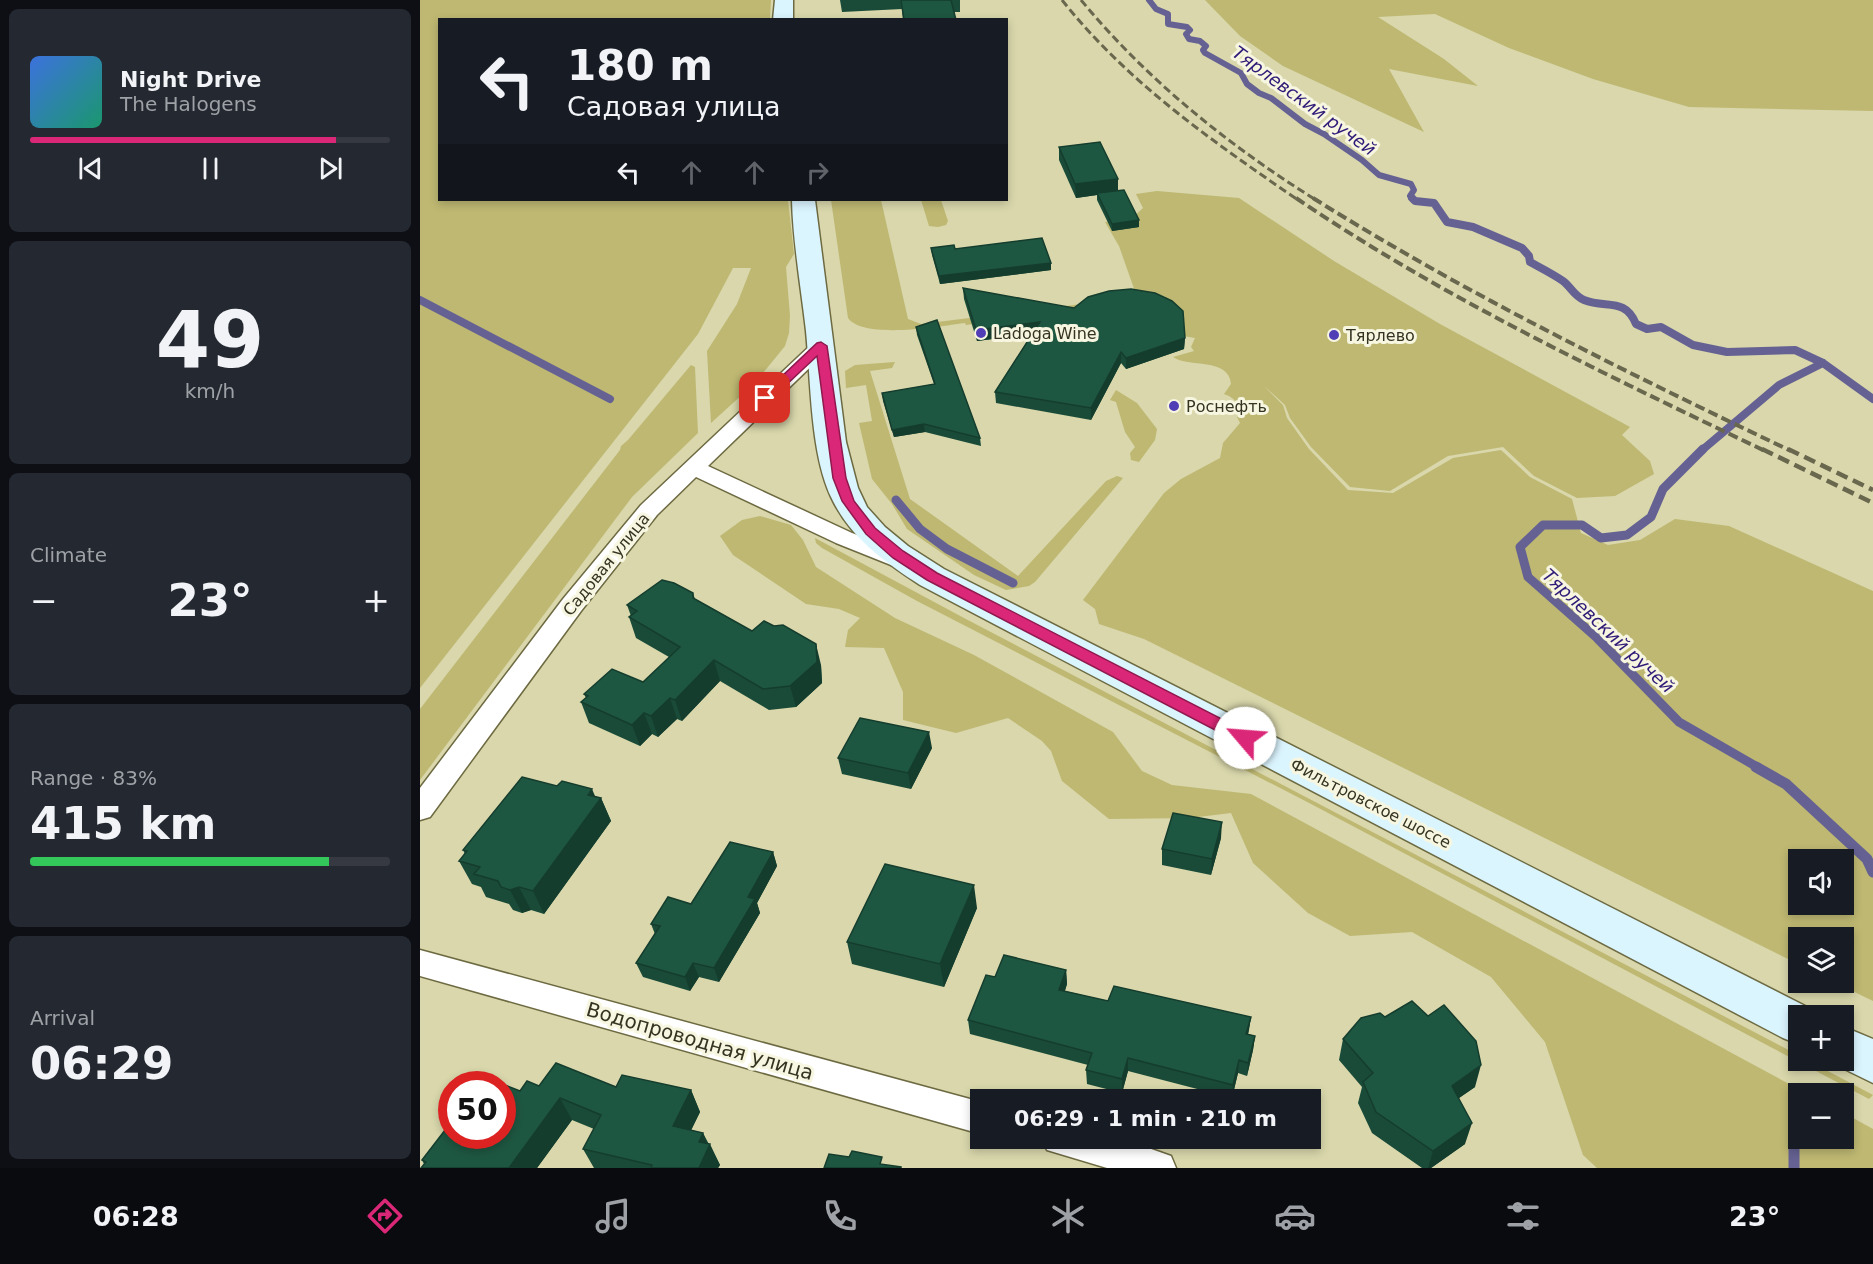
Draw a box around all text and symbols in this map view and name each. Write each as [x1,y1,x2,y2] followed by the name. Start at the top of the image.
[567,41,713,90] text: 180 m
[468,42,546,120] icon: left
[1229,42,1380,160] water label: Тярлевский ручей
[120,67,261,92] text: Night Drive
[567,91,781,122] text: Садовая улица
[120,92,257,116] text: The Halogens
[74,152,107,185] icon: previous
[194,152,227,185] icon: pause
[314,152,347,185] icon: next
[612,156,645,189] icon: left
[675,156,708,189] icon: ahead
[738,156,771,189] icon: ahead
[801,156,834,189] icon: right
[156,295,264,385] text: 49
[993,324,1097,343] place label: Ladoga Wine
[974,326,988,340] marker: Ladoga Wine
[1345,326,1415,345] place label: Тярлево
[1327,328,1341,342] marker: Тярлево
[739,372,790,423] pin
[185,379,235,403] text: km/h
[748,381,781,414] icon: arrive
[1186,397,1267,416] place label: Роснефть
[1167,399,1181,413] marker: Роснефть
[559,509,654,619] street label: Садовая улица
[30,543,107,567] text: Climate
[1538,564,1679,697] water label: Тярлевский ручей
[167,574,253,627] text: 23°
[30,581,58,620] text: −
[362,581,390,620] text: +
[1213,706,1277,770] position arrow
[1287,755,1454,852] street label: Фильтровское шоссе
[30,766,157,790] text: Range · 83%
[30,797,216,850] text: 415 km
[1788,849,1854,1149] map controls
[1788,849,1854,915] button: sound
[1788,927,1854,993] button: layers
[584,997,816,1085] street label: Водопроводная улица
[1788,1005,1854,1071] button: +
[30,1006,95,1030] text: Arrival
[30,1037,173,1090] text: 06:29
[438,1071,516,1149] speed limit sign: 50
[1788,1083,1854,1149] button: −
[1014,1106,1277,1131] text: 06:29 · 1 min · 210 m
[364,1195,406,1237] icon: directions
[592,1195,634,1237] icon: music
[819,1195,861,1237] icon: phone
[1047,1195,1089,1237] icon: climate
[1274,1195,1316,1237] icon: car
[1502,1195,1544,1237] icon: filters
[93,1201,179,1232] text: 06:28
[1729,1201,1780,1232] text: 23°

